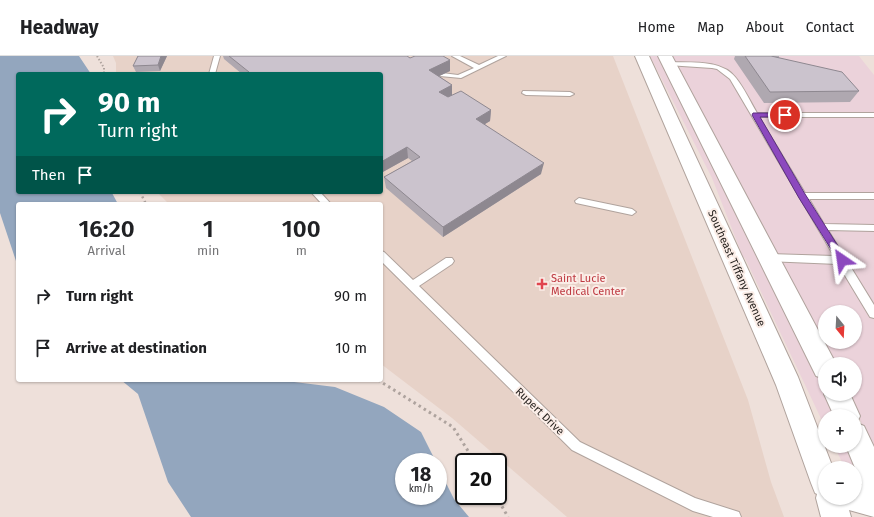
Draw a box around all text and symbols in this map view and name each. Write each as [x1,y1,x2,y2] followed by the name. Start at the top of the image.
[20,16,99,39] text: Headway
[638,19,675,36] text: Home
[697,19,724,36] text: Map
[746,19,784,36] text: About
[806,19,854,36] text: Contact
[98,86,160,119] text: 90 m
[32,88,84,140] icon: right
[768,98,802,132] pin
[774,104,796,126] icon: arrive
[98,120,178,142] text: Turn right
[74,164,96,186] icon: arrive
[32,166,66,184] text: Then
[705,208,768,328] street label: Southeast Tiffany Avenue
[78,215,135,243] text: 16:20
[203,215,214,243] text: 1
[282,215,321,243] text: 100
[821,239,863,281] position arrow
[87,243,126,258] text: Arrival
[197,243,219,258] text: min
[296,243,307,258] text: m
[551,272,626,298] place label: Saint Lucie Medical Center
[536,278,548,290] marker: Saint Lucie Medical Center
[32,285,54,307] icon: right
[66,287,133,305] text: Turn right
[334,287,367,305] text: 90 m
[818,305,862,349] north arrow
[818,305,862,505] map controls
[32,337,54,359] icon: arrive
[66,339,207,357] text: Arrive at destination
[335,339,367,357] text: 10 m
[818,357,862,401] button: sound
[513,385,567,438] street label: Rupert Drive
[818,409,862,453] button: +
[455,453,507,505] speed limit sign: 20
[818,461,862,505] button: −
[411,462,431,486] text: 18
[409,483,433,495] text: km/h

